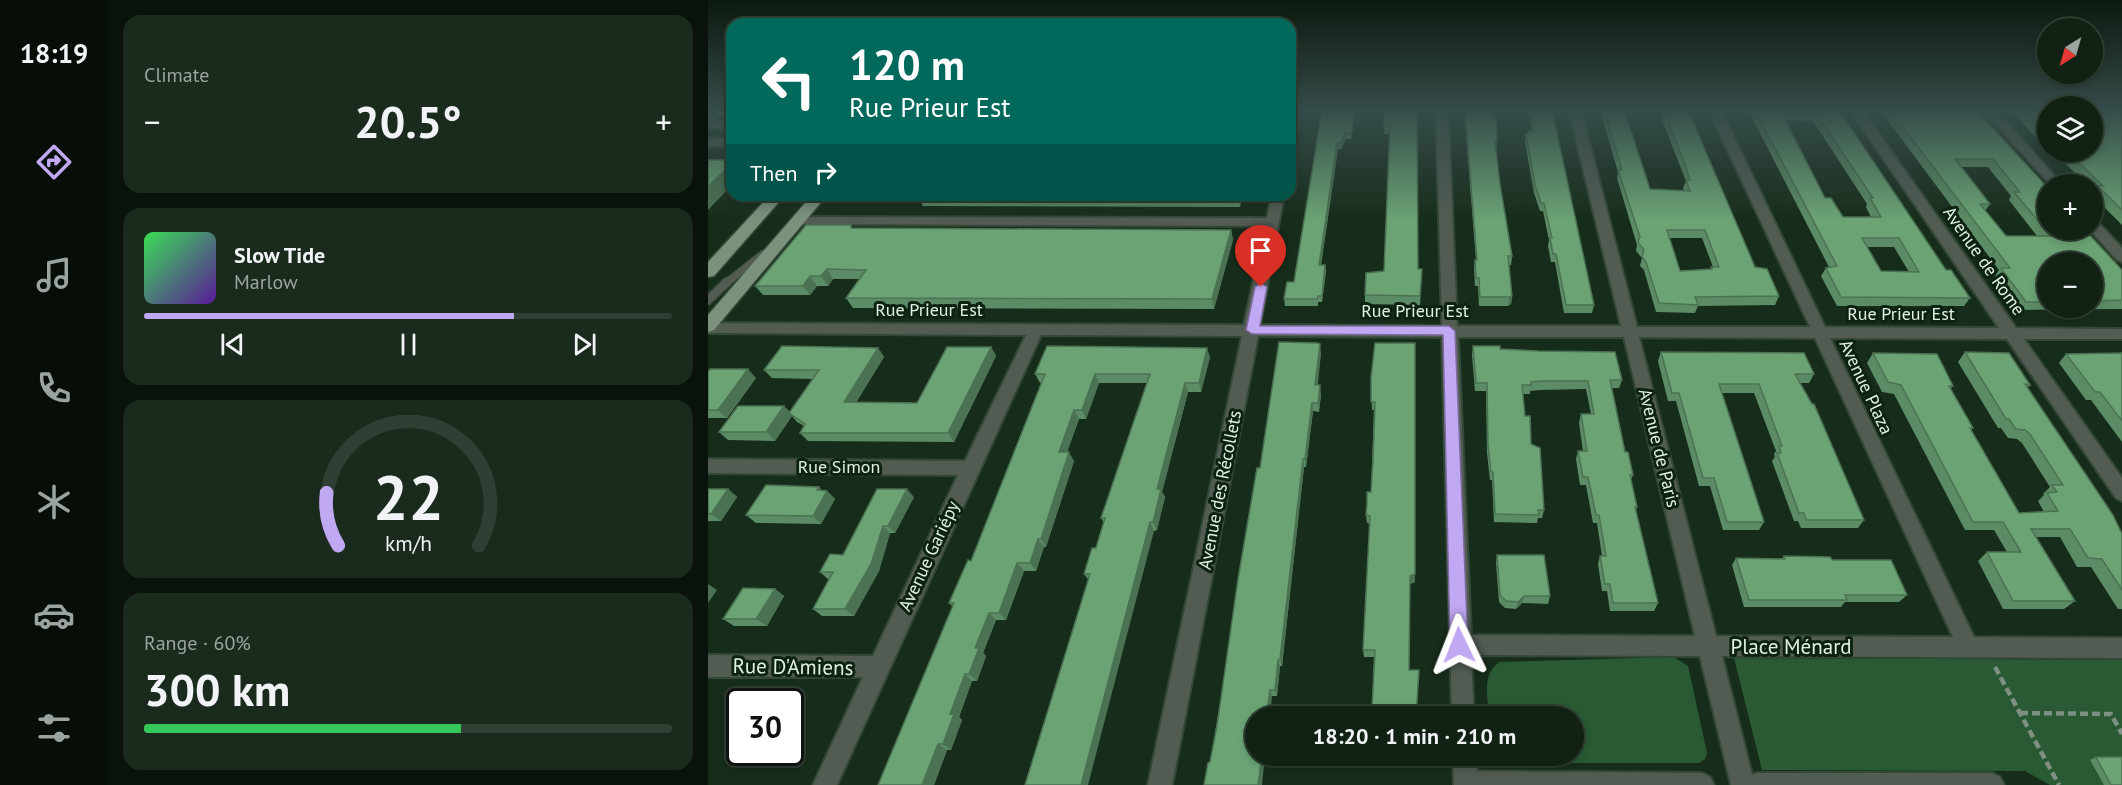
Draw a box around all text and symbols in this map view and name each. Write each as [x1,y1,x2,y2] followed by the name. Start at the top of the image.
[2037,18,2103,84] north arrow
[2037,18,2103,318] map controls
[20,36,88,70] text: 18:19
[849,37,965,92] text: 120 m
[750,42,828,120] icon: left
[144,62,210,88] text: Climate
[849,90,1011,124] text: Rue Prieur Est
[354,92,462,150] text: 20.5°
[2037,96,2103,162] button: layers
[144,100,161,143] text: −
[655,100,672,143] text: +
[33,141,75,183] icon: directions
[809,156,842,189] icon: right
[750,159,797,187] text: Then
[2037,174,2103,240] button: +
[1938,202,2031,320] street label: Avenue de Rome
[1235,225,1286,287] pin
[1244,234,1277,267] icon: arrive
[234,241,325,269] text: Slow Tide
[2037,252,2103,318] button: −
[33,254,75,296] icon: music
[234,269,298,295] text: Marlow
[875,298,983,321] street label: Rue Prieur Est
[1361,299,1469,322] street label: Rue Prieur Est
[1847,302,1955,325] street label: Rue Prieur Est
[216,328,249,361] icon: previous
[392,328,425,361] icon: pause
[568,328,601,361] icon: next
[1834,336,1898,438] street label: Avenue Plaza
[33,367,75,409] icon: phone
[1634,386,1685,510] street label: Avenue de Paris
[1193,408,1246,571] street label: Avenue des Récollets
[798,455,880,478] street label: Rue Simon
[373,456,443,537] text: 22
[33,481,75,523] icon: climate
[893,496,964,615] street label: Avenue Gariépy
[384,529,431,557] text: km/h
[33,594,75,636] icon: car
[1427,613,1491,677] position arrow
[144,630,251,656] text: Range · 60%
[1730,633,1852,660] street label: Place Ménard
[732,652,854,681] street label: Rue D'Amiens
[144,660,290,718] text: 300 km
[726,688,804,766] speed limit sign: 30
[33,707,75,749] icon: filters
[1313,722,1516,750] text: 18:20 · 1 min · 210 m

